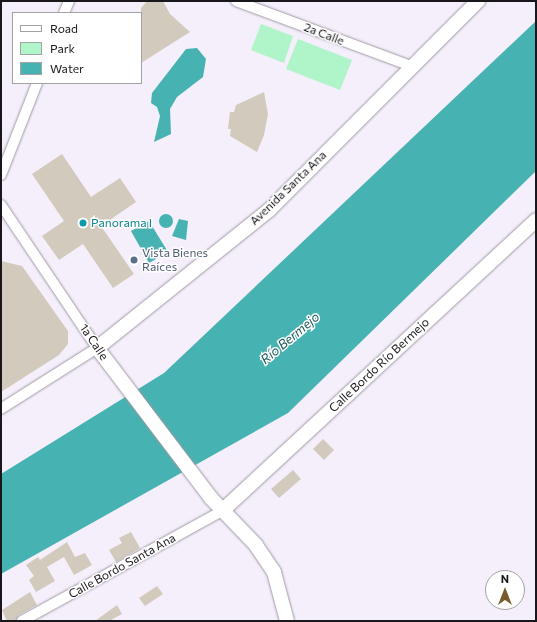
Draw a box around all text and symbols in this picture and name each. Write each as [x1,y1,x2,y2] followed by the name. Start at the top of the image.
[12,12,142,84] legend
[302,20,346,48] street label: 2a Calle
[50,21,78,35] text: Road
[50,41,75,55] text: Park
[50,61,84,75] text: Water
[247,148,329,228] street label: Avenida Santa Ana
[91,216,152,230] place label: Panorama I
[78,218,88,228] marker: Panorama I
[142,246,208,274] place label: Vista Bienes Raíces
[129,255,139,265] marker: Vista Bienes Raíces
[257,309,323,367] water label: Río Bermejo
[326,315,432,415] street label: Calle Bordo Río Bermejo
[77,321,111,363] street label: 1a Calle
[66,531,178,601] street label: Calle Bordo Santa Ana
[485,570,525,610] north arrow
[501,572,509,585] text: N

